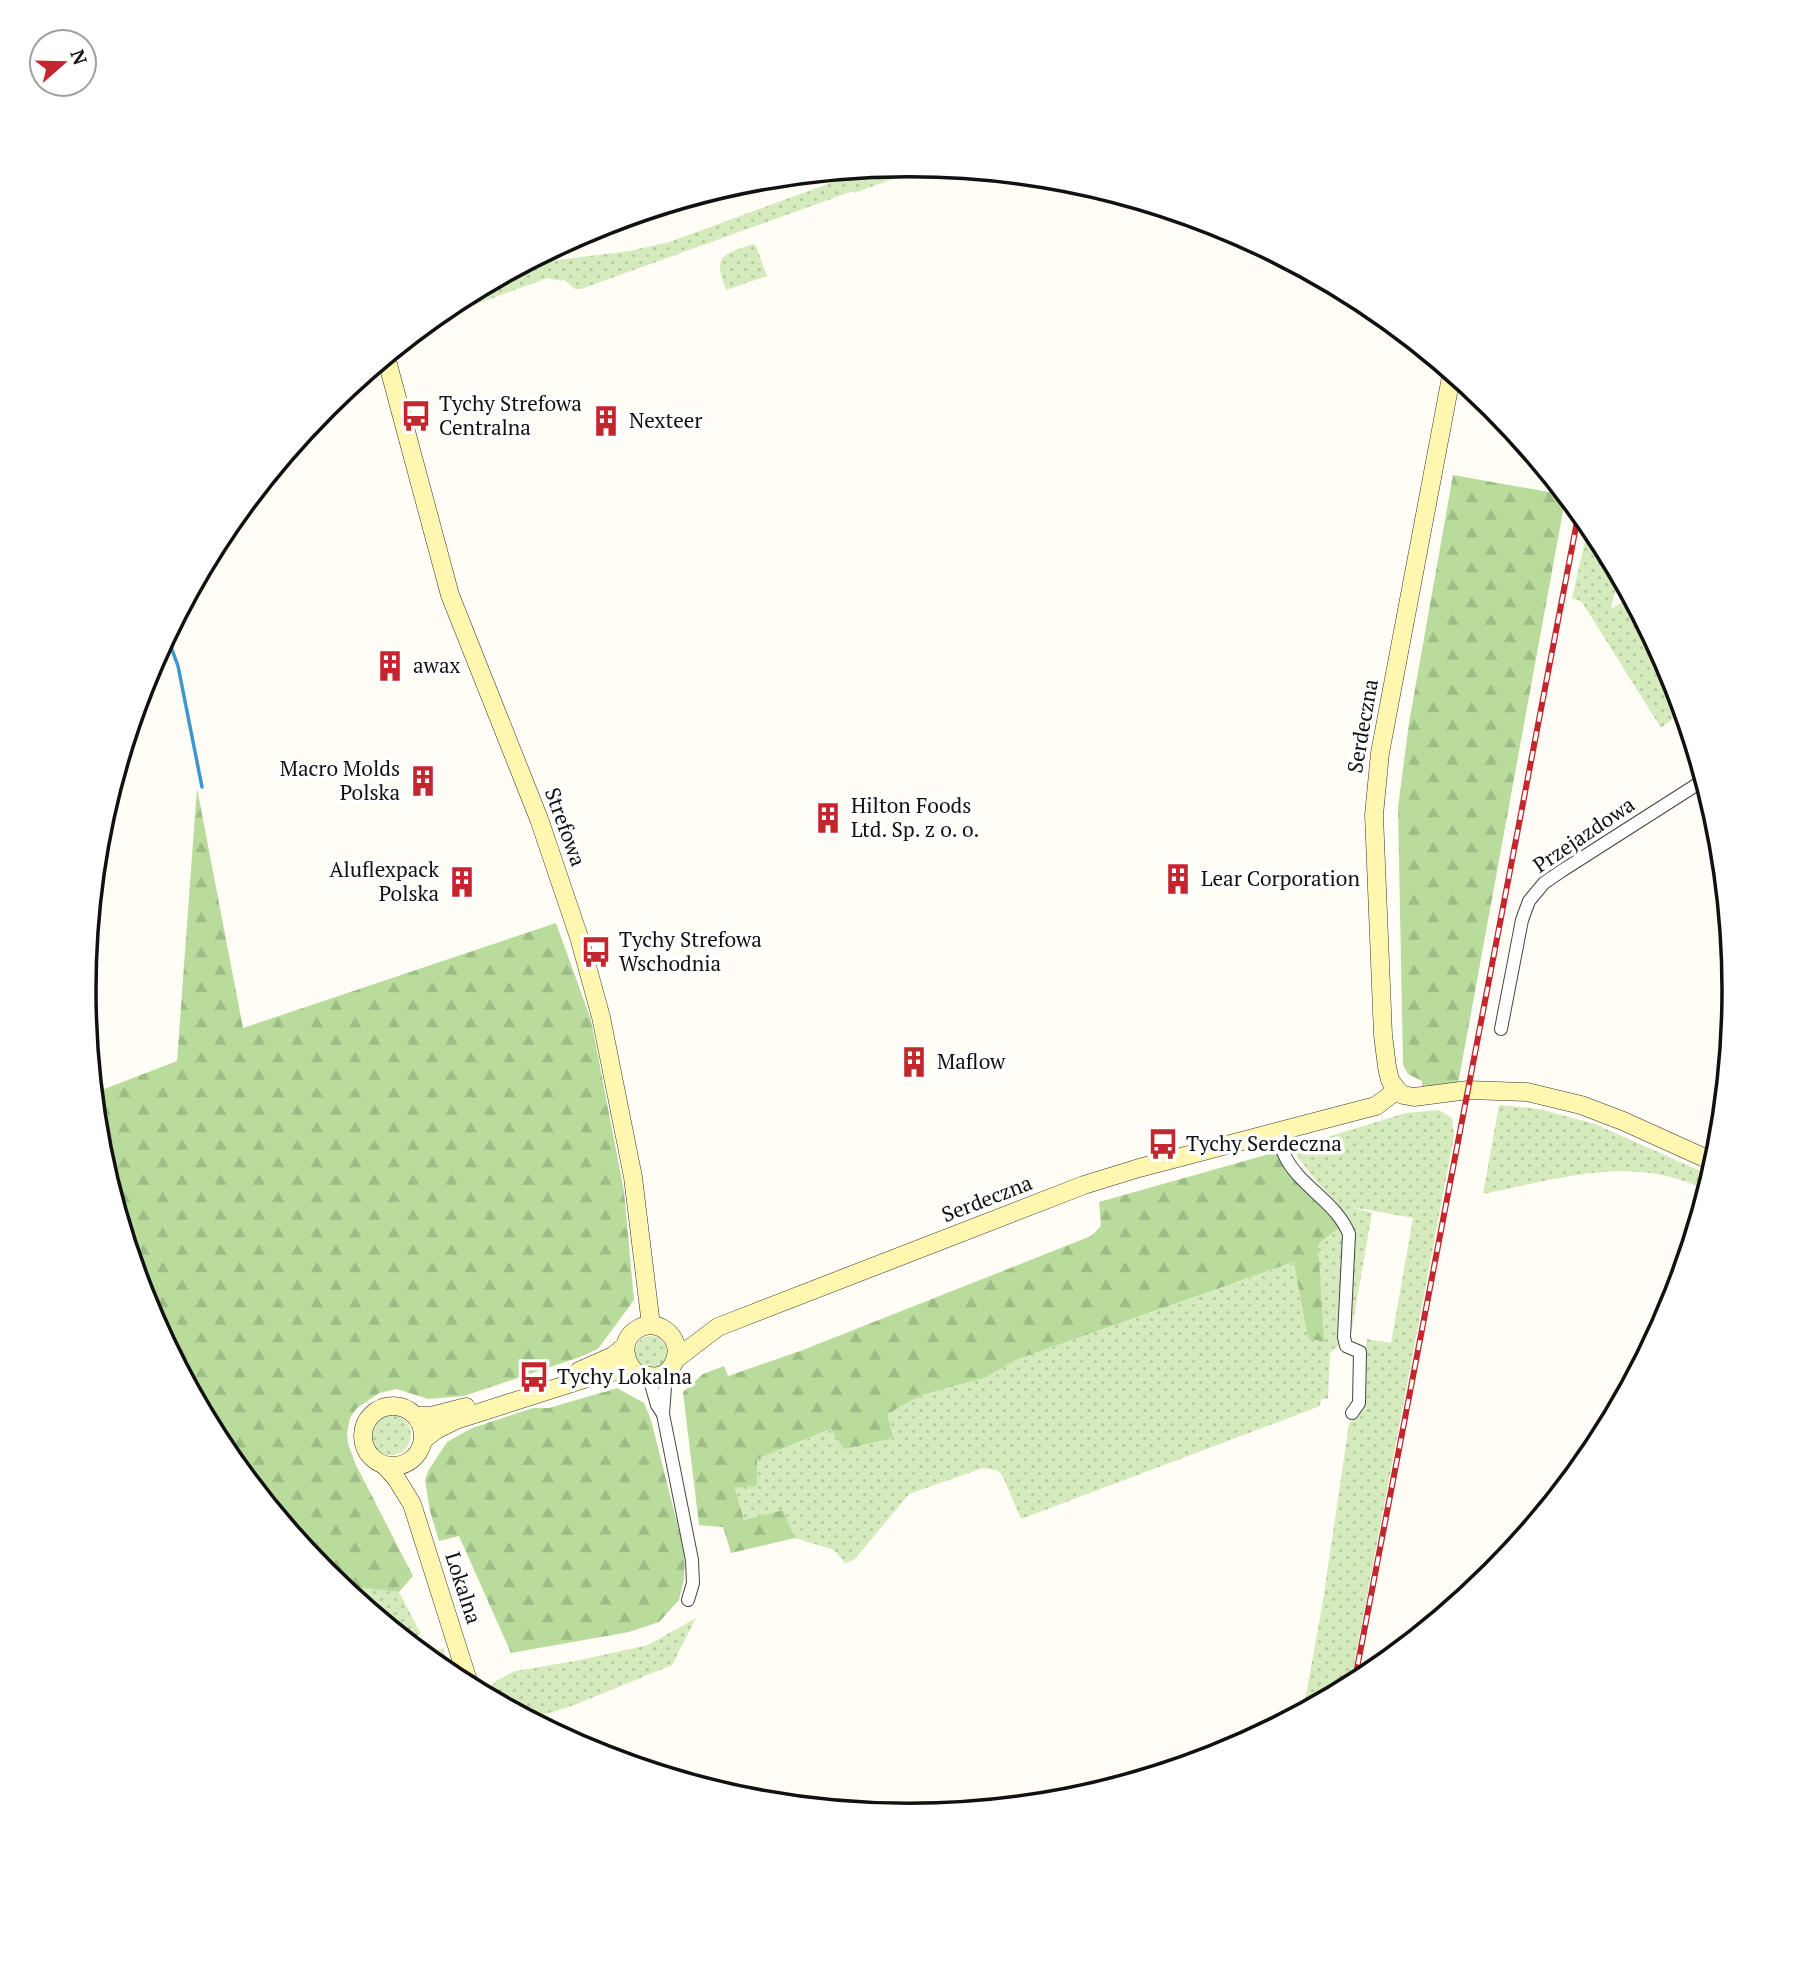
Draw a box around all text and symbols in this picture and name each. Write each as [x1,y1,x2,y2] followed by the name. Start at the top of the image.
[28,28,98,98] north arrow
[65,46,94,69] text: N
[439,389,582,441] place label: Tychy Strefowa Centralna
[399,399,433,433] bus stop icon: Tychy Strefowa Centralna
[589,404,623,438] building icon: Nexteer
[629,406,702,434] place label: Nexteer
[373,649,407,683] building icon: awax
[413,651,460,679] place label: awax
[1340,676,1384,775] street label: Serdeczna
[280,754,400,806] place label: Macro Molds Polska
[406,764,440,798] building icon: Macro Molds Polska
[539,783,593,870] street label: Strefowa
[1527,790,1640,878] street label: Przejazdowa
[851,791,979,843] place label: Hilton Foods Ltd. Sp. z o. o.
[811,801,845,835] building icon: Hilton Foods Ltd. Sp. z o. o.
[329,855,439,907] place label: Aluflexpack Polska
[1161,862,1195,896] building icon: Lear Corporation
[1201,864,1360,892] place label: Lear Corporation
[445,865,479,899] building icon: Aluflexpack Polska
[619,925,762,977] place label: Tychy Strefowa Wschodnia
[579,935,613,969] bus stop icon: Tychy Strefowa Wschodnia
[897,1045,931,1079] building icon: Maflow
[937,1047,1006,1075] place label: Maflow
[1146,1127,1180,1161] bus stop icon: Tychy Serdeczna
[1186,1129,1342,1157] place label: Tychy Serdeczna
[937,1168,1036,1228] street label: Serdeczna
[517,1360,551,1394] bus stop icon: Tychy Lokalna
[557,1362,692,1390] place label: Tychy Lokalna
[439,1548,489,1628] street label: Lokalna

